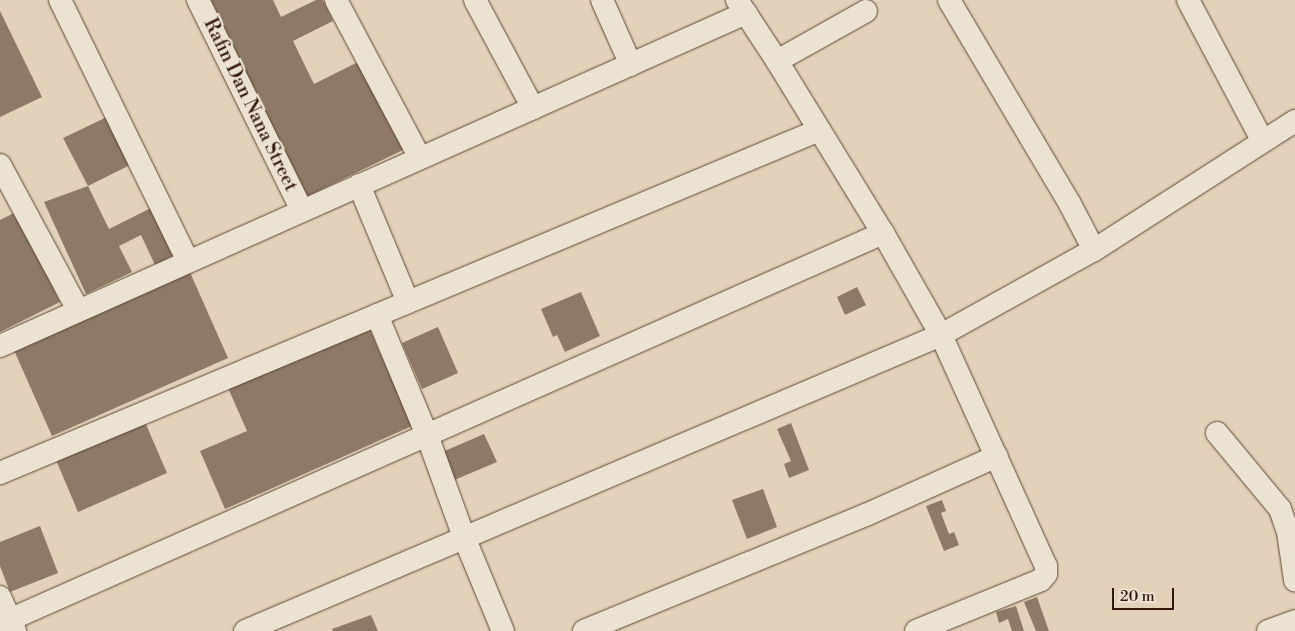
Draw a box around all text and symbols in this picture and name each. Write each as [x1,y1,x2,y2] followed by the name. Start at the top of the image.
[198,15,302,195] street label: Rafin Dan Nana Street
[1115,578,1178,610] scale bar
[1120,587,1155,606] text: 20 m

